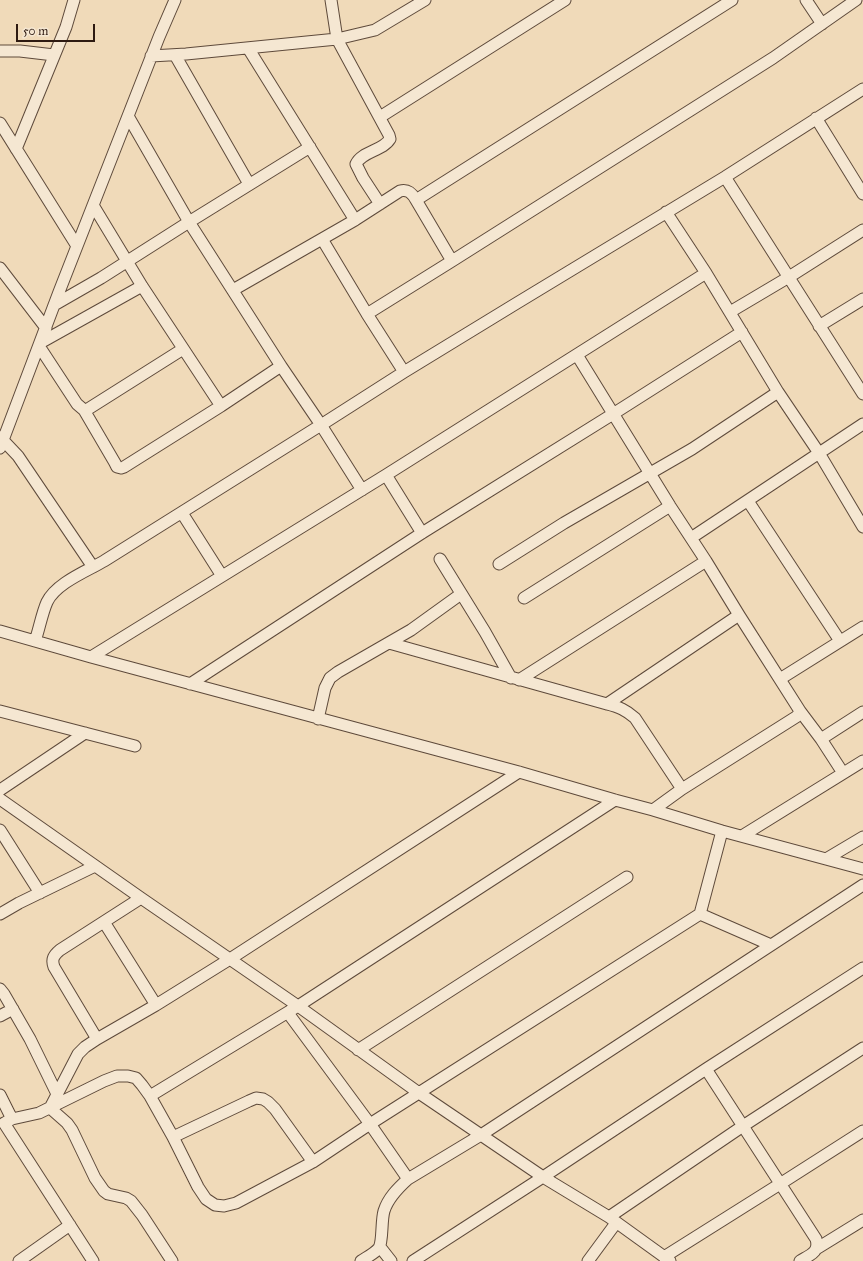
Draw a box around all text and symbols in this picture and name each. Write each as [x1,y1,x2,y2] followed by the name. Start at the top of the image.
[18,16,97,42] scale bar
[23,24,48,38] text: 50 m

